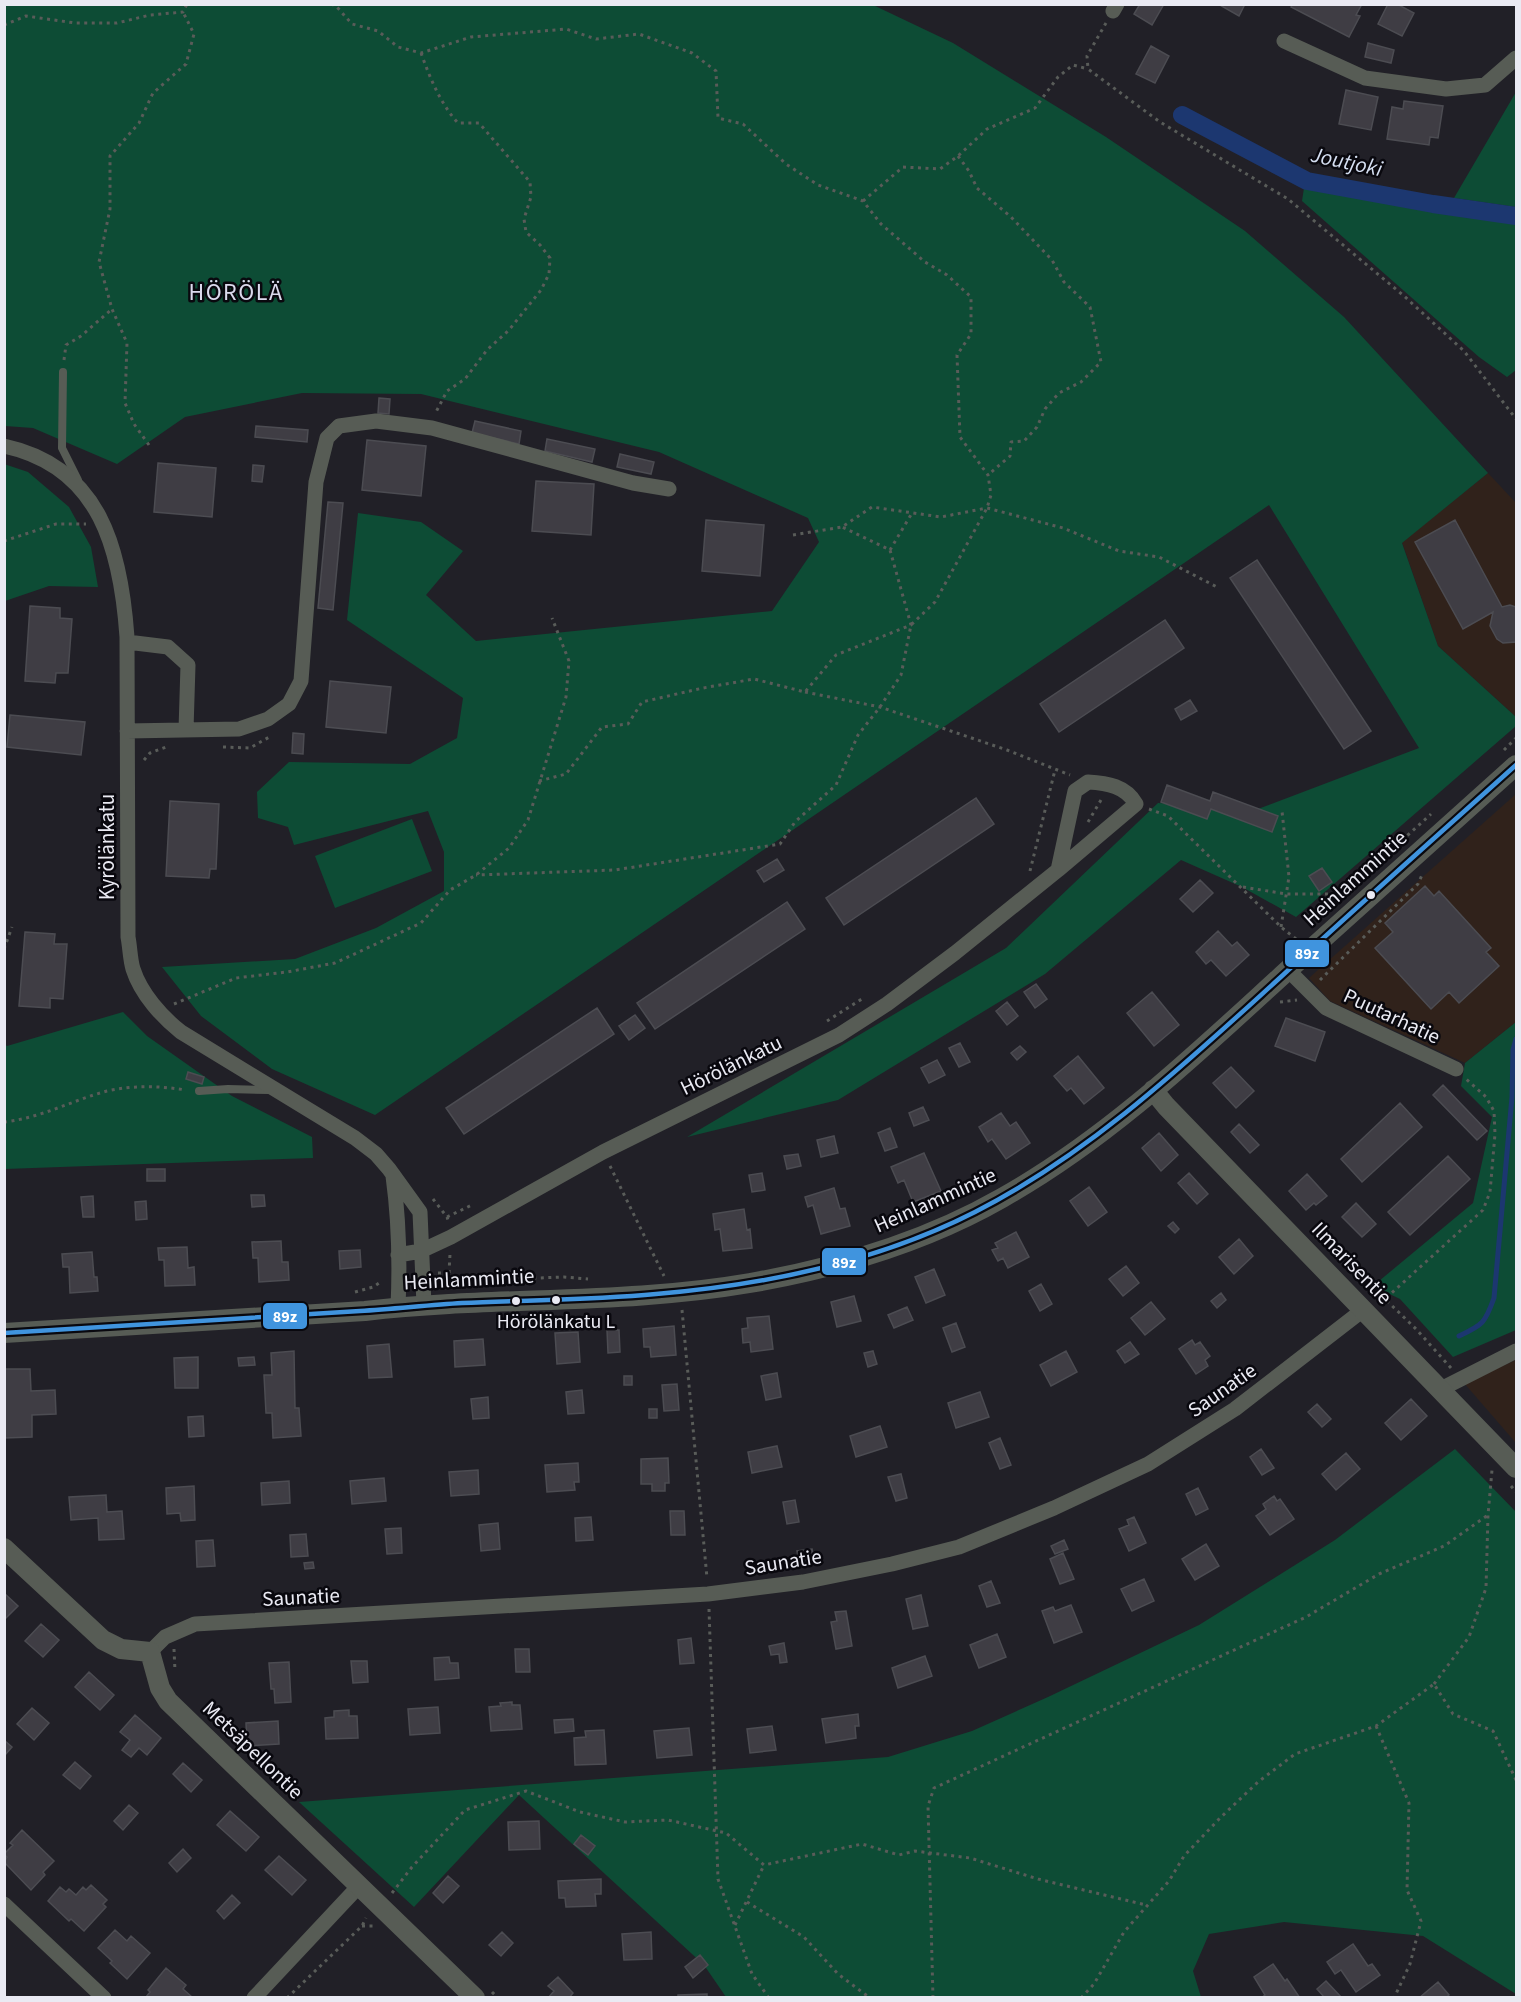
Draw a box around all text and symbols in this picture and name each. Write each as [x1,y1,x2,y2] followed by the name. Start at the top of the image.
[1307,139,1386,185] water label: Joutjoki
[189,275,283,310] district label: HÖRÖLÄ
[92,794,122,900] street label: Kyrölänkatu
[1296,823,1414,933] street label: Heinlammintie
[1365,889,1377,901] unlabelled marker
[1284,939,1330,968] line badge: 89z
[1295,943,1319,965] text: 89z
[1339,980,1445,1052] street label: Puutarhatie
[675,1027,787,1103] street label: Hörölänkatu
[869,1160,1001,1240] street label: Heinlammintie
[1305,1215,1399,1311] street label: Ilmarisentie
[821,1247,867,1276] line badge: 89z
[832,1252,856,1274] text: 89z
[403,1261,535,1297] street label: Heinlammintie
[550,1294,562,1306] marker: Hörölänkatu L
[510,1295,522,1307] unlabelled marker
[262,1302,308,1330] line badge: 89z
[273,1306,297,1328] text: 89z
[497,1308,615,1336] place label: Hörölänkatu L
[1182,1355,1262,1425] street label: Saunatie
[742,1541,824,1583] street label: Saunatie
[261,1580,341,1614] street label: Saunatie
[196,1694,310,1806] street label: Metsäpellontie

